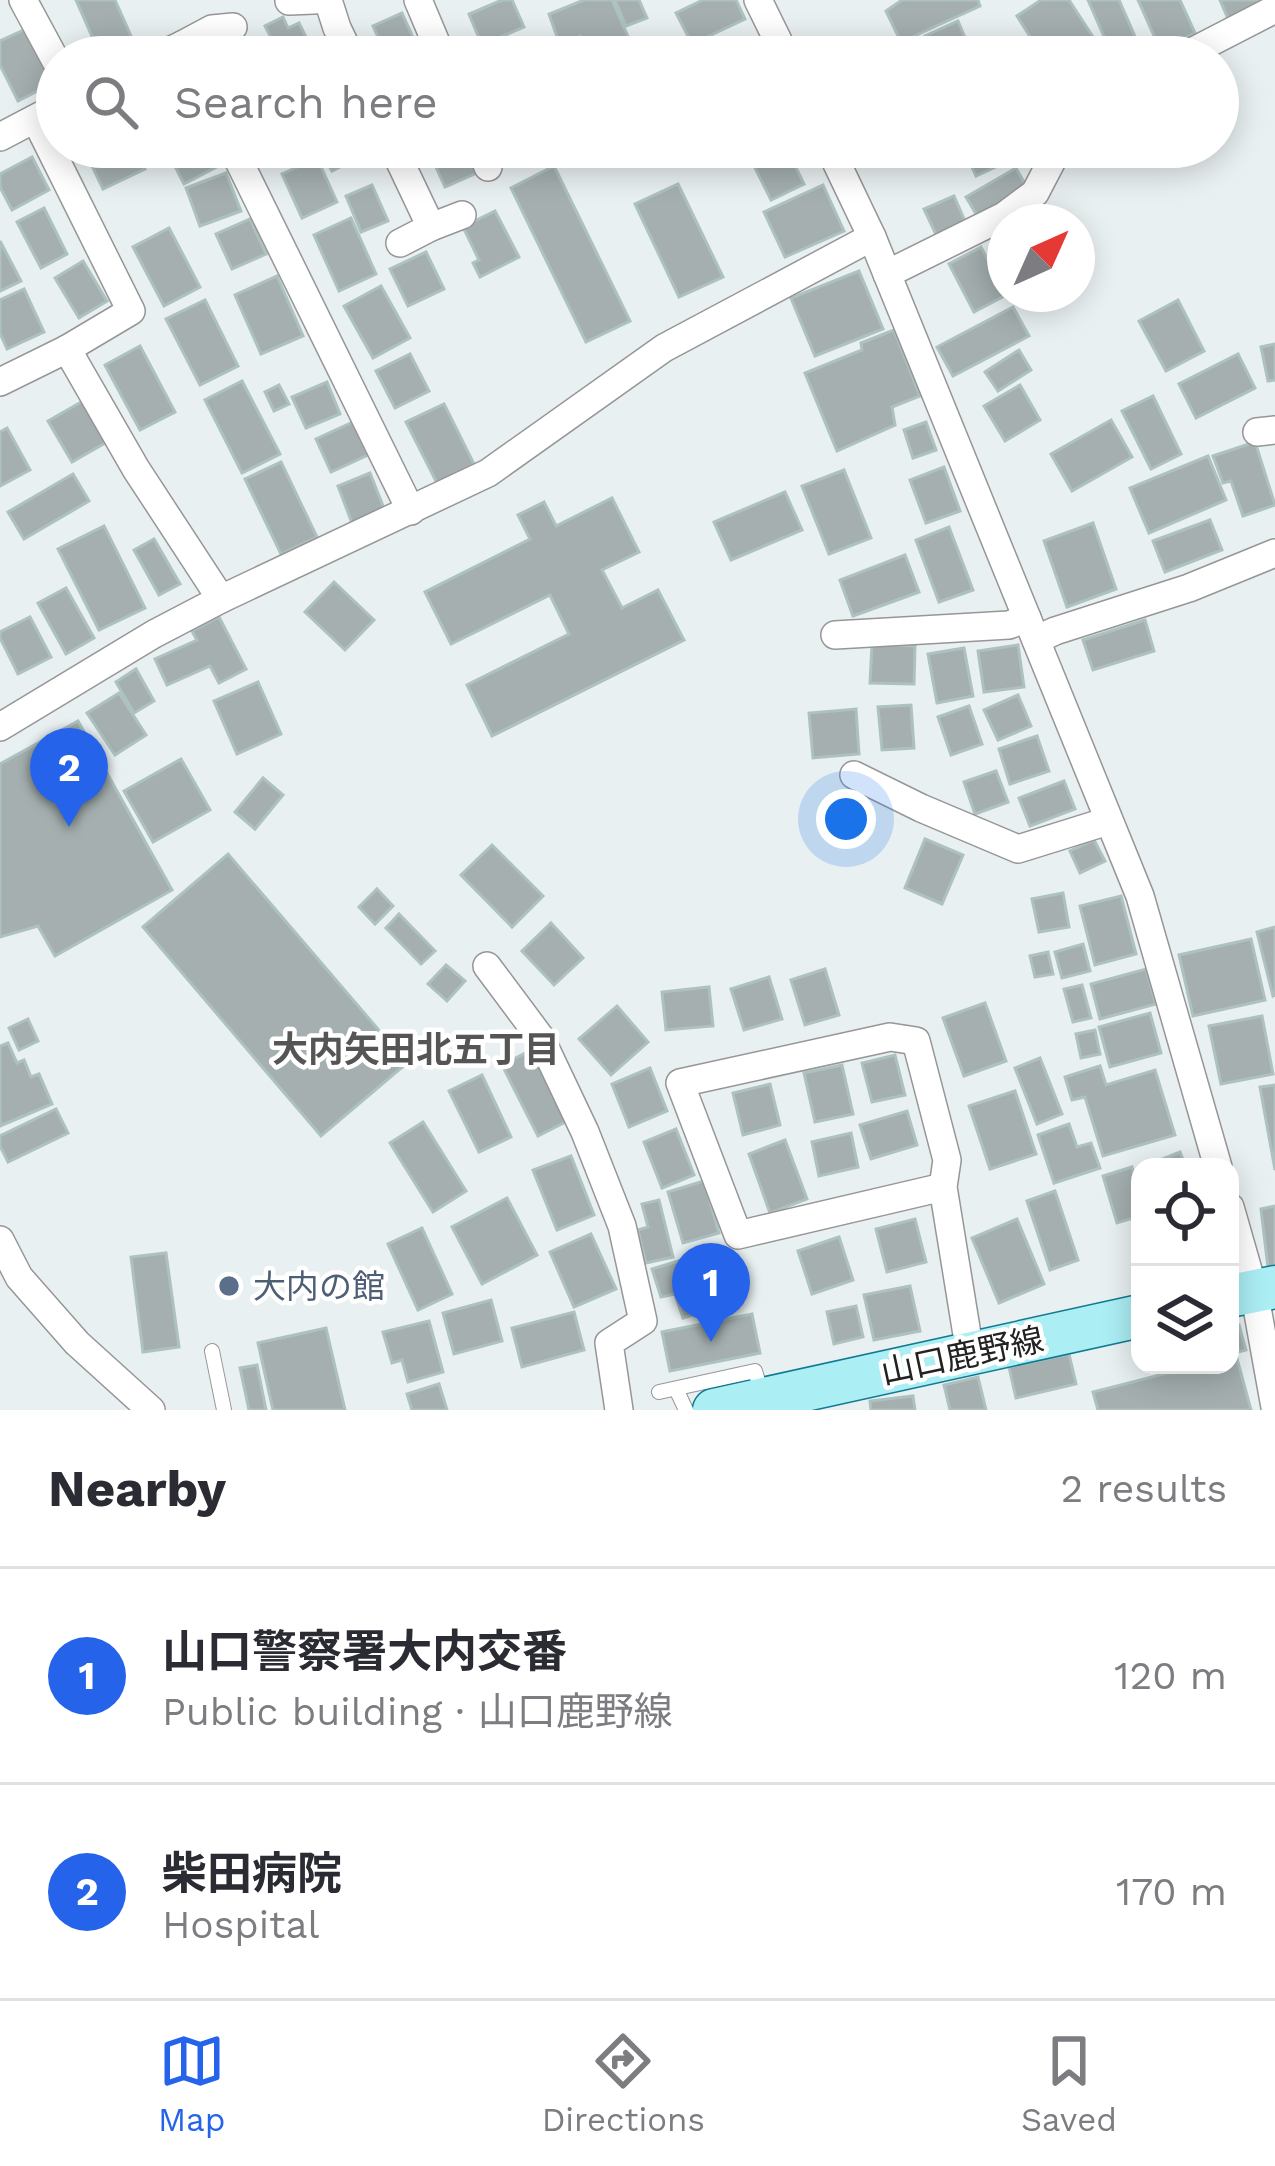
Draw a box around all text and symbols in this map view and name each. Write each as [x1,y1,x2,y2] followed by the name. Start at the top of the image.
[36,36,1239,168] search box
[78,69,144,135] icon: search
[174,76,438,129] text: Search here
[987,204,1095,312] north arrow
[30,728,108,827] pin: 2
[816,789,876,849] your location
[272,1029,560,1071] district label: 大内矢田北五丁目
[1131,1158,1239,1374] map controls
[1131,1158,1239,1266] button: locate
[672,1243,750,1342] pin: 1
[1131,1266,1239,1374] button: layers
[253,1267,385,1306] place label: 大内の館
[216,1273,242,1299] marker: 大内の館
[877,1319,1047,1392] street label: 山口鹿野線
[48,1459,226,1518] text: Nearby
[1061,1466,1227,1511] text: 2 results
[162,1625,567,1678] text: 山口警察署大内交番
[79,1653,95,1698] text: 1
[1114,1653,1227,1698] text: 120 m
[162,1689,673,1734] text: Public building · 山口鹿野線
[162,1847,342,1900] text: 柴田病院
[75,1869,99,1914] text: 2
[1116,1869,1227,1914] text: 170 m
[162,1902,319,1947] text: Hospital
[158,2028,225,2139] tab: Map
[542,2028,705,2139] tab: Directions
[1021,2028,1117,2139] tab: Saved

